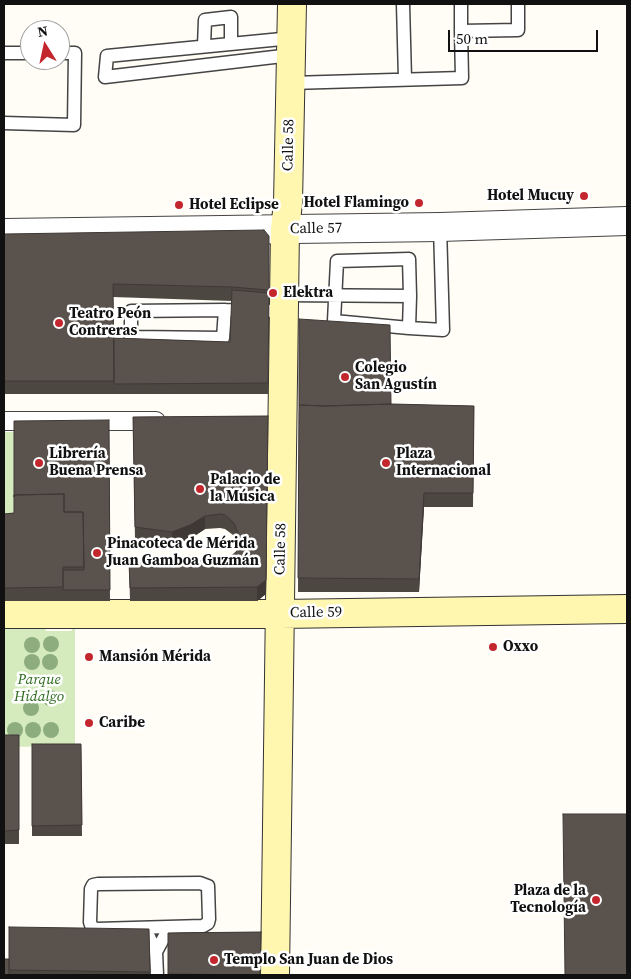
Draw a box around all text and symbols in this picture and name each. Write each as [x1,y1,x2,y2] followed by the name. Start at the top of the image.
[20,20,70,70] north arrow
[36,20,49,42] text: N
[451,20,601,52] scale bar
[456,28,488,49] text: 50 m
[280,119,298,171] street label: Calle 58
[487,187,574,205] place label: Hotel Mucuy
[578,190,590,202] marker: Hotel Mucuy
[303,194,409,212] place label: Hotel Flamingo
[189,196,279,214] place label: Hotel Eclipse
[413,197,425,209] marker: Hotel Flamingo
[173,199,185,211] marker: Hotel Eclipse
[290,220,342,238] street label: Calle 57
[283,284,333,302] place label: Elektra
[267,287,279,299] marker: Elektra
[69,305,151,340] place label: Teatro Peón Contreras
[53,317,65,329] marker: Teatro Peón Contreras
[355,359,437,394] place label: Colegio San Agustín
[339,371,351,383] marker: Colegio San Agustín
[49,445,143,480] place label: Librería Buena Prensa
[396,445,491,480] place label: Plaza Internacional
[33,457,45,469] marker: Librería Buena Prensa
[380,457,392,469] marker: Plaza Internacional
[210,471,280,506] place label: Palacio de la Música
[194,483,206,495] marker: Palacio de la Música
[272,523,290,575] street label: Calle 58
[107,535,259,570] place label: Pinacoteca de Mérida Juan Gamboa Guzmán
[91,547,103,559] marker: Pinacoteca de Mérida Juan Gamboa Guzmán
[290,604,342,622] street label: Calle 59
[503,638,538,656] place label: Oxxo
[487,641,499,653] marker: Oxxo
[99,648,211,666] place label: Mansión Mérida
[83,651,95,663] marker: Mansión Mérida
[14,671,64,706] park label: Parque Hidalgo
[99,714,145,732] place label: Caribe
[83,717,95,729] marker: Caribe
[510,882,586,917] place label: Plaza de la Tecnología
[590,894,602,906] marker: Plaza de la Tecnología
[224,951,393,969] place label: Templo San Juan de Dios
[208,954,220,966] marker: Templo San Juan de Dios

